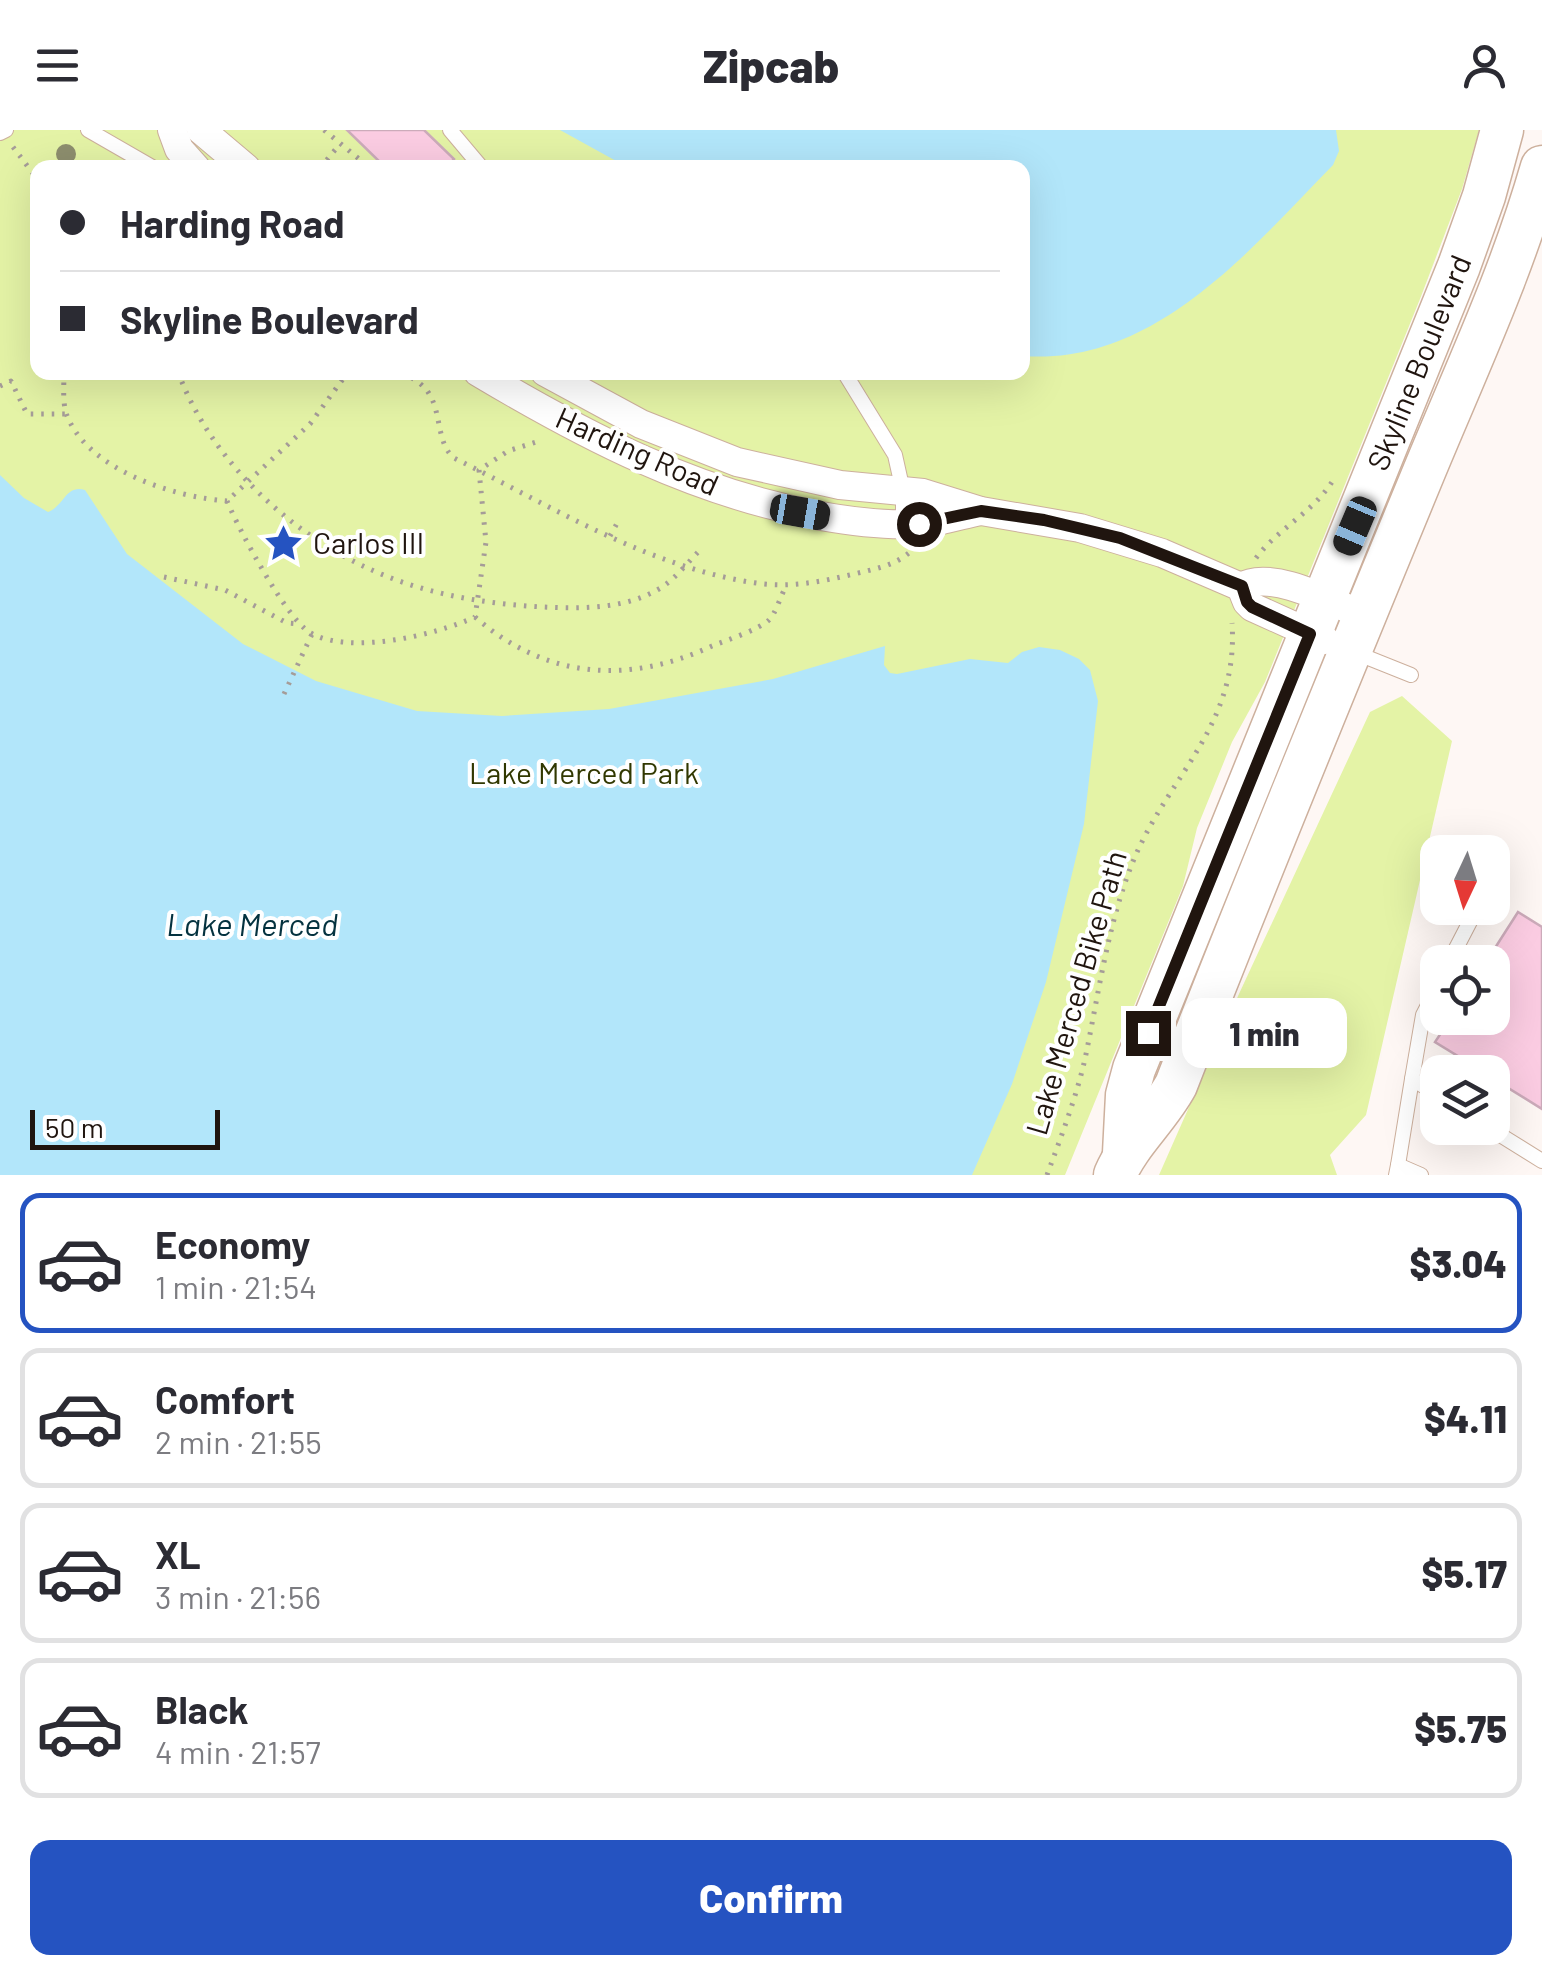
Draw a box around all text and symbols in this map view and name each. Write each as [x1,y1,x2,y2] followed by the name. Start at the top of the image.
[30,38,85,93] icon: menu
[703,38,839,92] text: Zipcab
[1457,38,1512,93] icon: person
[120,200,345,246] text: Harding Road
[1359,249,1478,475] street label: Skyline Boulevard
[120,296,419,342] text: Skyline Boulevard
[551,398,725,502] street label: Harding Road
[768,492,832,532] car
[1329,493,1381,559] car
[897,502,942,547] route start
[262,523,304,565] place icon: Carlos III
[313,524,424,560] place label: Carlos III
[469,754,699,790] park label: Lake Merced Park
[1420,835,1510,925] north arrow
[1420,835,1510,1145] map controls
[1017,846,1133,1139] street label: Lake Merced Bike Path
[166,904,338,942] water label: Lake Merced
[1420,945,1510,1035] button: locate
[1183,998,1348,1068] callout: 1 min
[1126,1011,1171,1056] route end
[1229,1014,1300,1052] text: 1 min
[1420,1055,1510,1145] button: layers
[30,1105,220,1150] scale bar
[45,1110,104,1144] text: 50 m
[35,1218,125,1308] icon: car
[155,1221,310,1267] text: Economy
[1410,1240,1507,1286] text: $3.04
[155,1267,317,1305] text: 1 min · 21:54
[35,1373,125,1463] icon: car
[155,1376,295,1422] text: Comfort
[1424,1395,1507,1441] text: $4.11
[155,1422,322,1460] text: 2 min · 21:55
[35,1528,125,1618] icon: car
[155,1531,201,1577] text: XL
[1422,1550,1507,1596] text: $5.17
[155,1577,321,1615] text: 3 min · 21:56
[35,1683,125,1773] icon: car
[155,1686,249,1732] text: Black
[1414,1705,1507,1751] text: $5.75
[155,1732,321,1770] text: 4 min · 21:57
[30,1840,1512,1955] button: Confirm

